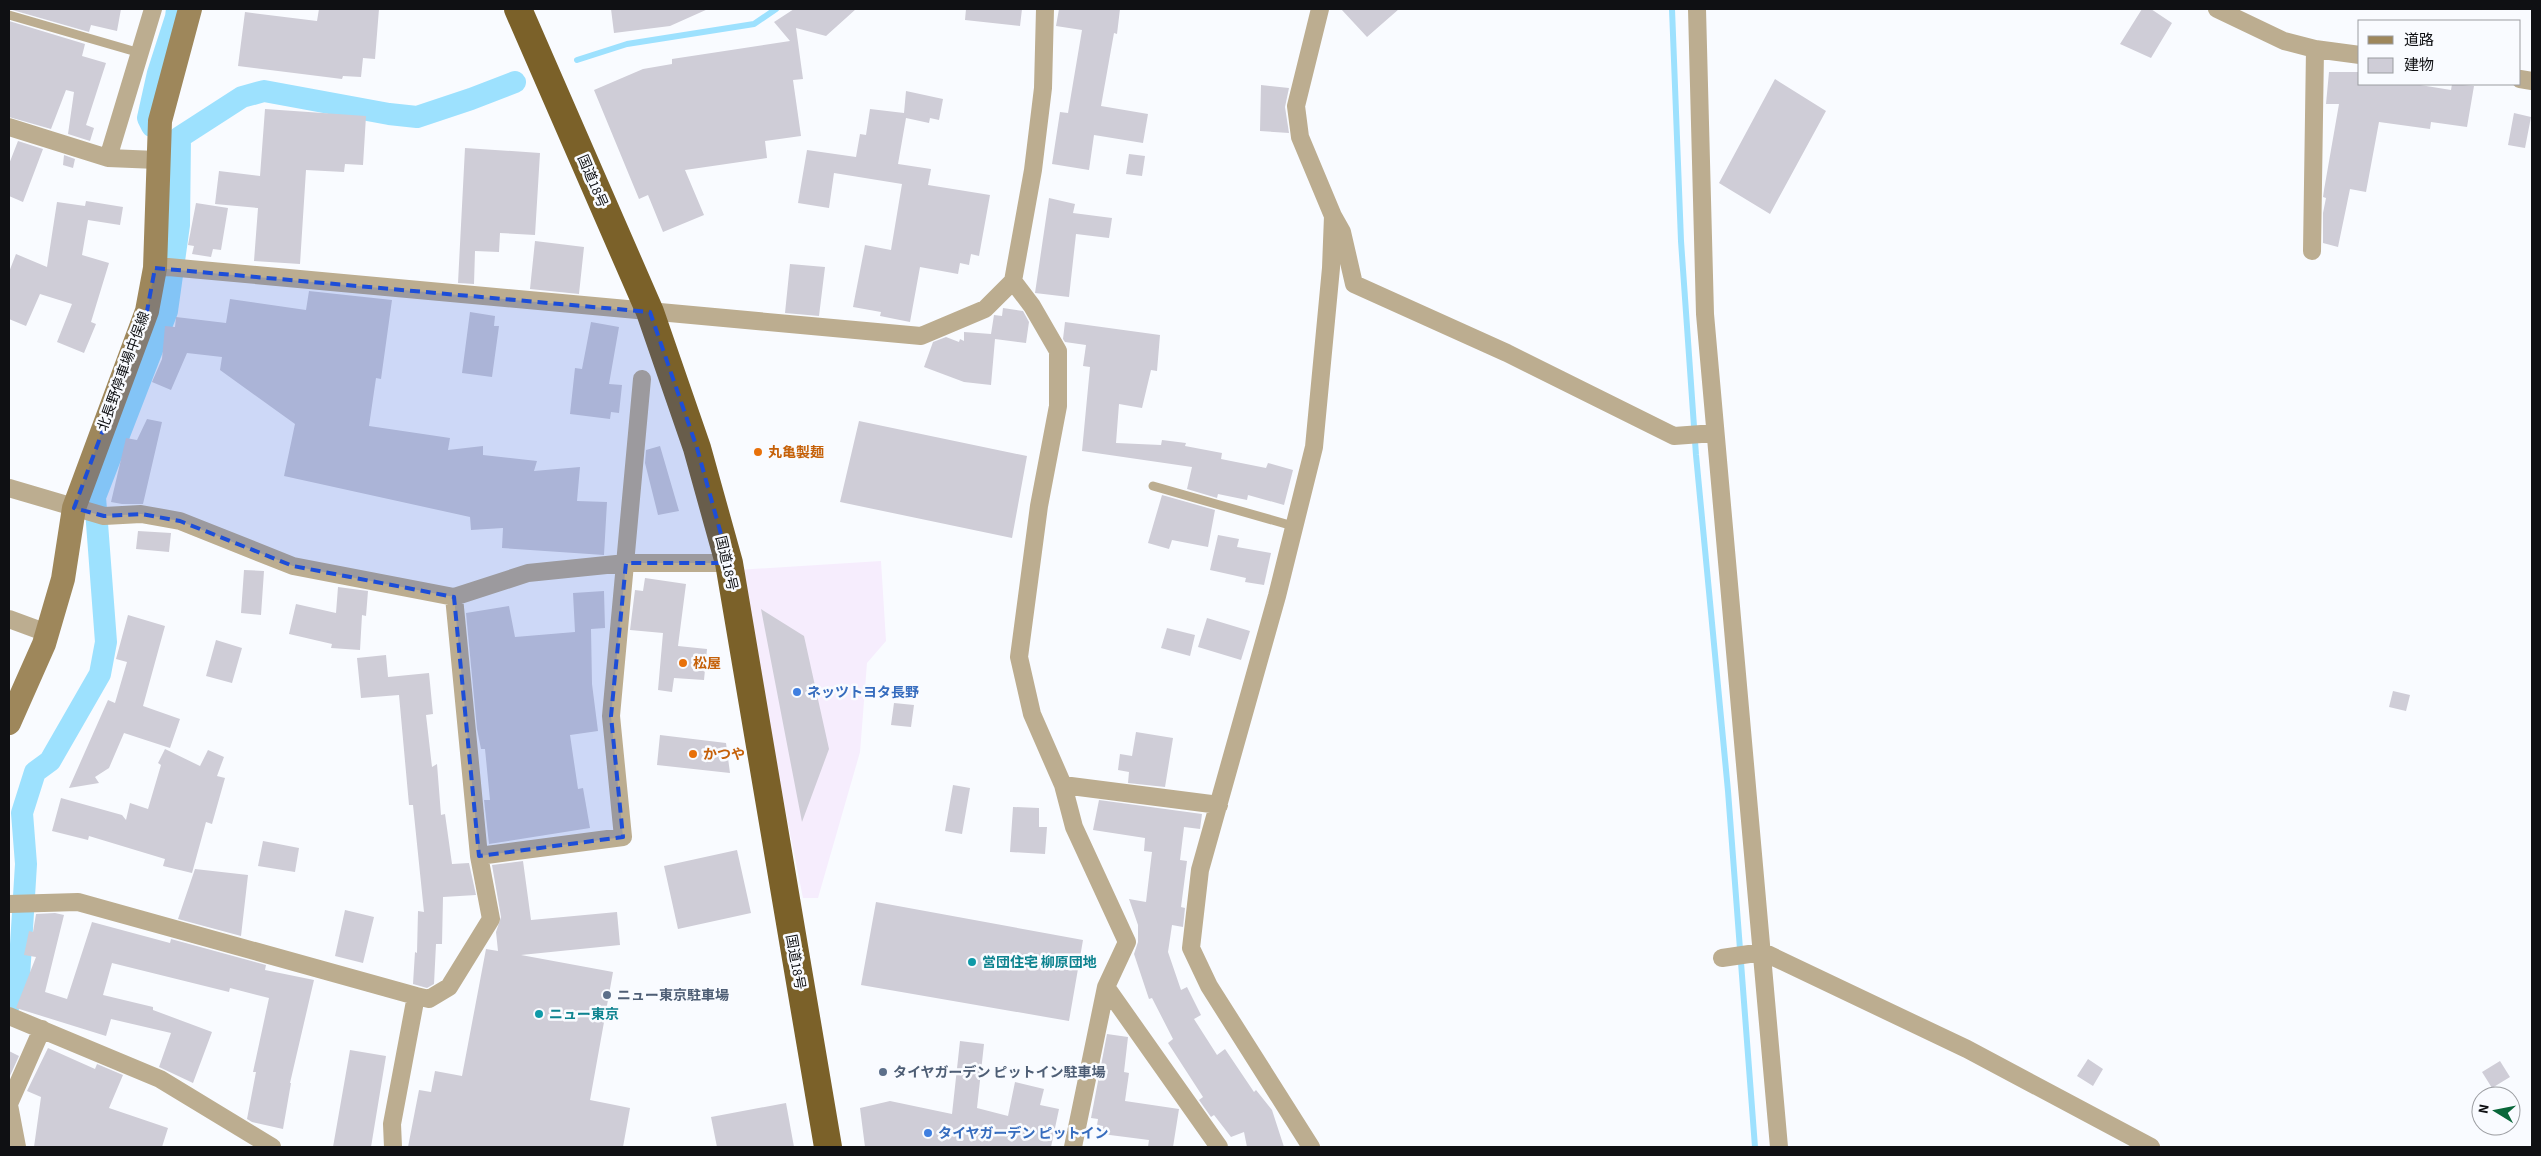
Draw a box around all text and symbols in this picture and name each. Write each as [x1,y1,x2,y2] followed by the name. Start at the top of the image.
[2358,20,2521,85] legend
[2404,30,2434,51] text: 道路
[2404,55,2434,76] text: 建物
[572,152,612,211] street label: 国道18号
[93,309,155,434] street label: 北長野停車場中俣線
[768,443,824,463] place label: 丸亀製麺
[752,446,764,458] marker: 丸亀製麺
[710,534,742,593] street label: 国道18号
[693,654,721,674] place label: 松屋
[677,657,689,669] marker: 松屋
[807,683,919,703] place label: ネッツトヨタ長野
[791,686,803,698] marker: ネッツトヨタ長野
[703,745,745,765] place label: かつや
[687,748,699,760] marker: かつや
[780,933,810,991] street label: 国道18号
[982,953,1097,973] place label: 営団住宅 柳原団地
[966,956,978,968] marker: 営団住宅 柳原団地
[617,986,729,1006] place label: ニュー東京駐車場
[601,989,613,1001] marker: ニュー東京駐車場
[549,1005,619,1025] place label: ニュー東京
[533,1008,545,1020] marker: ニュー東京
[893,1063,1105,1083] place label: タイヤガーデン ピットイン駐車場
[877,1066,889,1078] marker: タイヤガーデン ピットイン駐車場
[2471,1086,2521,1136] north arrow
[2474,1103,2495,1115] text: N
[938,1124,1108,1144] place label: タイヤガーデン ピットイン
[922,1127,934,1139] marker: タイヤガーデン ピットイン

